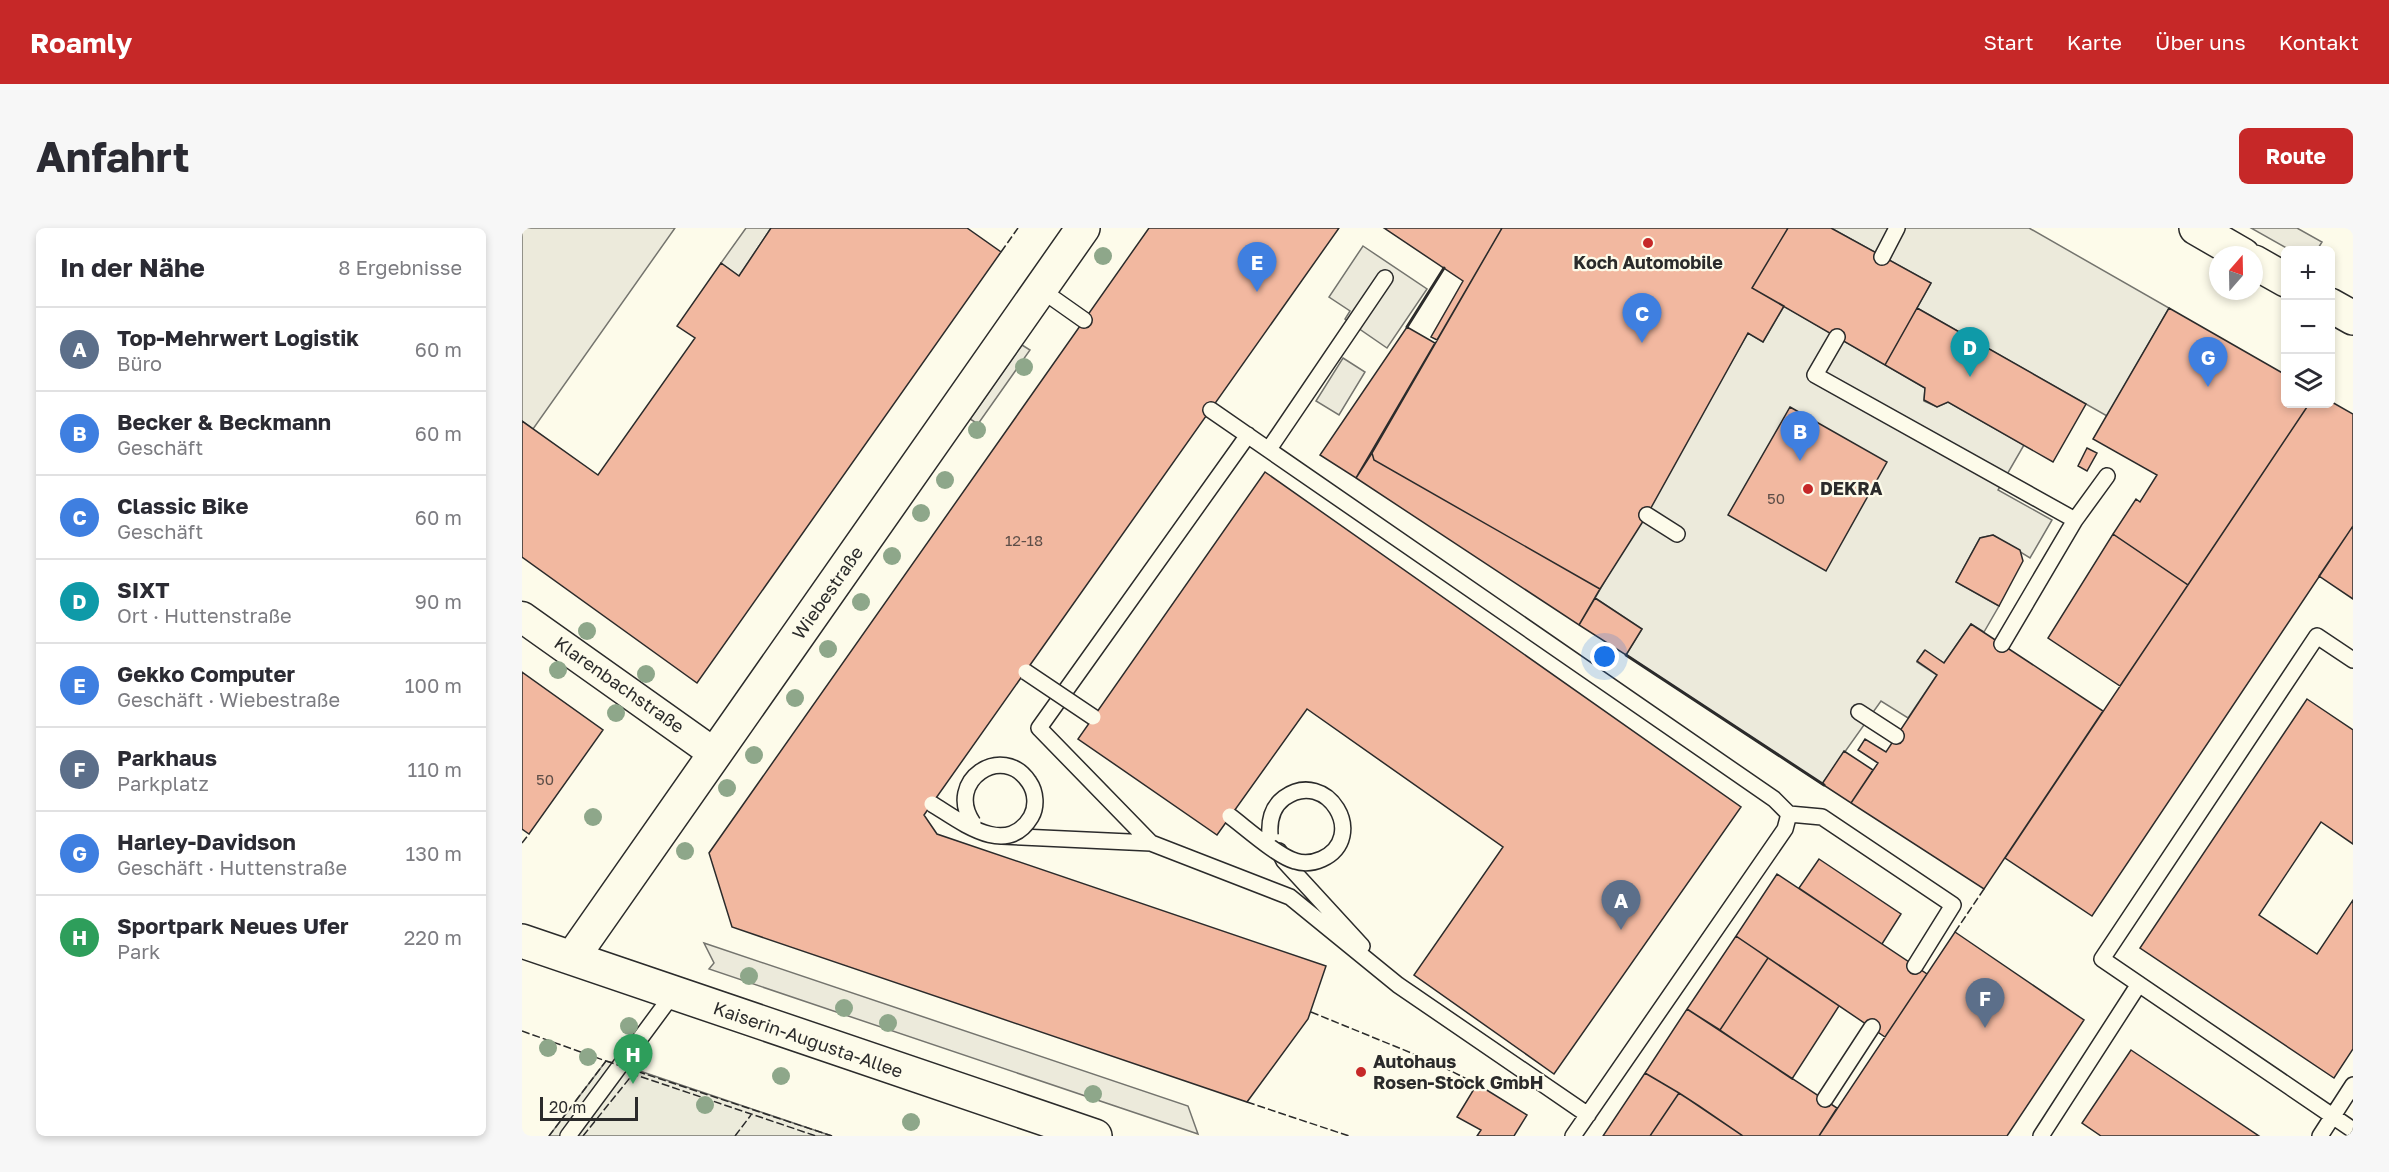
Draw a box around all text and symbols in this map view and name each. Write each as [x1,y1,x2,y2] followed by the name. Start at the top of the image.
[30,26,132,59] text: Roamly
[1983,29,2034,55] text: Start
[2067,29,2122,55] text: Karte
[2155,29,2246,55] text: Über uns
[2279,29,2359,55] text: Kontakt
[2239,128,2353,184] button: Route
[36,131,190,181] text: Anfahrt
[1641,236,1655,250] marker: Koch Automobile
[1238,242,1276,292] pin: E
[2209,246,2263,300] north arrow
[2281,246,2335,408] map controls
[2281,246,2335,300] button: +
[1573,251,1723,273] place label: Koch Automobile
[60,252,205,283] text: In der Nähe
[338,255,462,279] text: 8 Ergebnisse
[1622,294,1662,343] pin: C
[2281,300,2335,354] button: −
[117,324,359,351] text: Top-Mehrwert Logistik
[1950,328,1990,377] pin: D
[72,337,87,361] text: A
[415,337,462,361] text: 60 m
[2188,338,2228,387] pin: G
[117,351,162,375] text: Büro
[2281,354,2335,408] button: layers
[117,408,331,435] text: Becker & Beckmann
[1780,412,1820,461] pin: B
[72,421,87,445] text: B
[415,421,462,445] text: 60 m
[117,435,203,459] text: Geschäft
[1820,477,1883,499] place label: DEKRA
[1801,482,1815,496] marker: DEKRA
[1767,489,1785,507] house number: 50
[117,492,248,519] text: Classic Bike
[72,505,87,529] text: C
[415,505,462,529] text: 60 m
[117,519,203,543] text: Geschäft
[1005,531,1043,549] house number: 12-18
[787,542,867,643] street label: Wiebestraße
[117,576,170,603] text: SIXT
[72,589,87,613] text: D
[415,589,462,613] text: 90 m
[117,603,292,627] text: Ort · Huttenstraße
[550,631,689,737] street label: Klarenbachstraße
[1590,642,1619,671] your location
[117,660,295,687] text: Gekko Computer
[73,673,86,697] text: E
[405,673,462,697] text: 100 m
[117,687,340,711] text: Geschäft · Wiebestraße
[117,744,217,771] text: Parkhaus
[74,757,85,781] text: F
[408,757,462,781] text: 110 m
[536,770,554,788] house number: 50
[117,771,209,795] text: Parkplatz
[117,828,296,855] text: Harley-Davidson
[72,841,87,865] text: G
[406,841,462,865] text: 130 m
[117,855,347,879] text: Geschäft · Huttenstraße
[1602,880,1640,930] pin: A
[117,912,349,939] text: Sportpark Neues Ufer
[72,925,87,949] text: H
[404,925,462,949] text: 220 m
[117,939,160,963] text: Park
[1966,978,2004,1028] pin: F
[711,996,906,1082] street label: Kaiserin-Augusta-Allee
[614,1034,652,1084] pin: H
[1373,1050,1543,1093] place label: Autohaus Rosen-Stock GmbH
[1354,1065,1368,1079] marker: Autohaus Rosen-Stock GmbH
[540,1094,638,1122] scale bar
[549,1097,586,1117] text: 20 m

